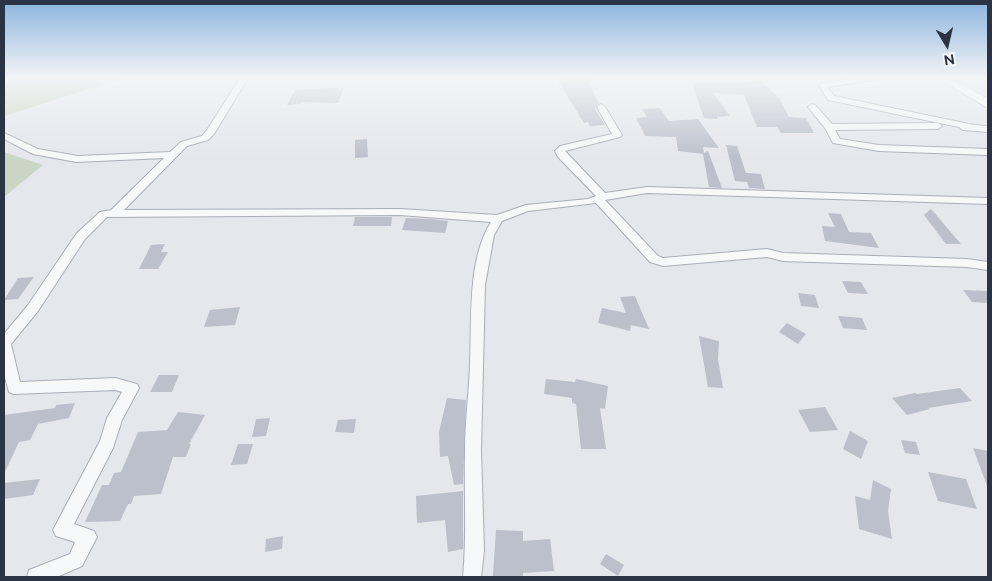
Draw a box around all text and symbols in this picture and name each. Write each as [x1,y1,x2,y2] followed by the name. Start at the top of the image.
[922,20,972,70] north arrow
[943,51,956,69] text: N

